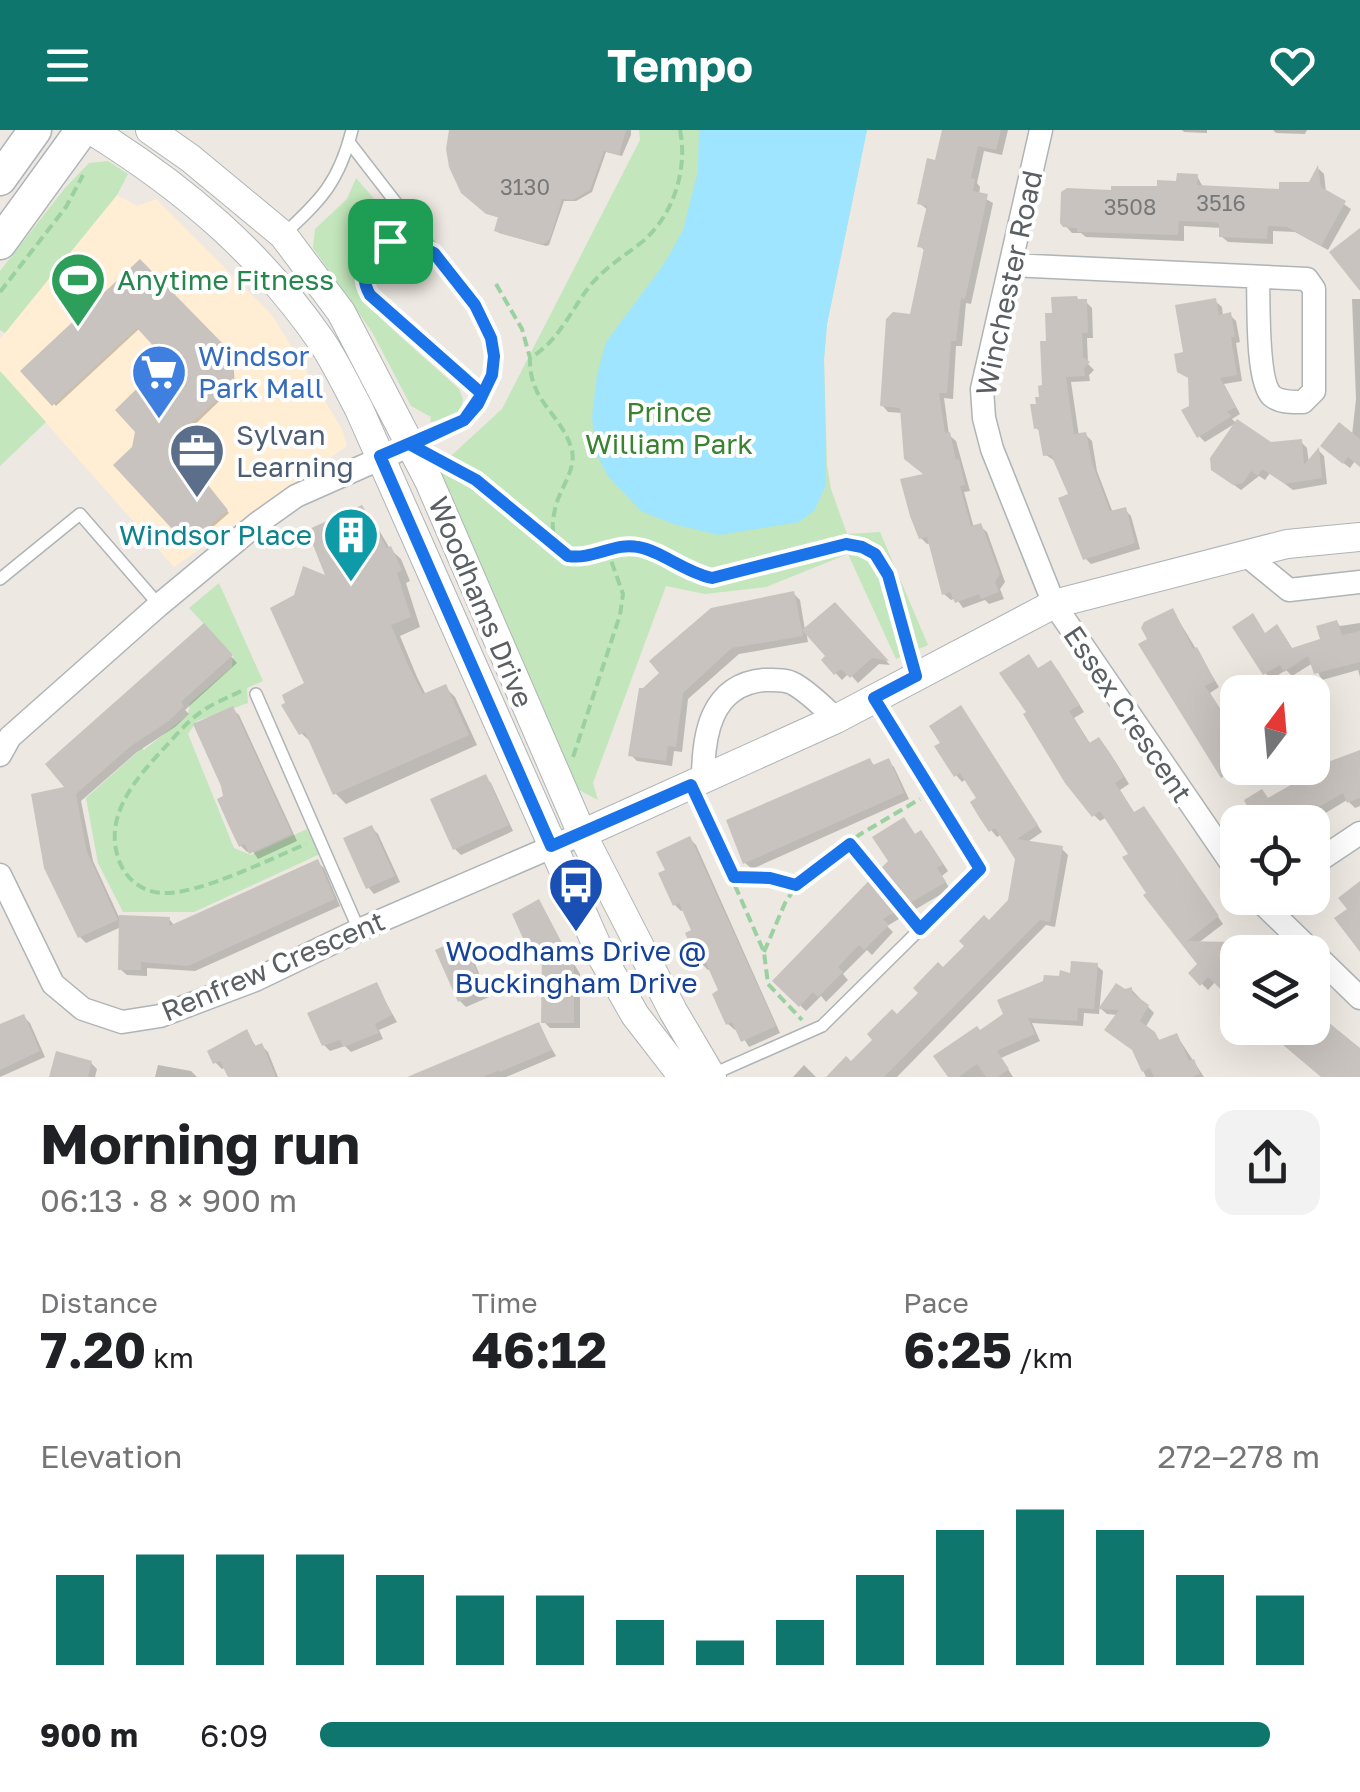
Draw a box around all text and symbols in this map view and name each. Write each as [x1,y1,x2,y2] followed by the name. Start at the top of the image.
[40,38,95,93] icon: menu
[607,38,753,92] text: Tempo
[1265,38,1320,93] icon: heart
[969,167,1048,398] street label: Winchester Road
[500,173,550,200] house number: 3130
[1196,189,1246,216] house number: 3516
[1104,193,1156,220] house number: 3508
[348,199,433,284] pin
[363,214,418,269] icon: arrive
[48,250,108,329] sports icon: Anytime Fitness
[117,263,334,296] place label: Anytime Fitness
[198,339,323,404] place label: Windsor Park Mall
[129,342,189,421] supermarket icon: Windsor Park Mall
[585,395,753,460] park label: Prince William Park
[236,418,354,483] place label: Sylvan Learning
[167,421,227,500] office icon: Sylvan Learning
[422,492,541,712] street label: Woodhams Drive
[321,505,381,584] building icon: Windsor Place
[119,518,312,551] place label: Windsor Place
[1057,619,1199,808] street label: Essex Crescent
[1220,675,1330,785] north arrow
[1220,675,1330,1045] map controls
[1220,805,1330,915] button: locate
[546,855,606,934] bus stop icon: Woodhams Drive @ Buckingham Drive
[156,904,389,1027] street label: Renfrew Crescent
[445,934,707,999] place label: Woodhams Drive @ Buckingham Drive
[1220,935,1330,1045] button: layers
[40,1110,360,1176] text: Morning run
[1215,1110,1320,1215] button: share
[40,1181,297,1219] text: 06:13 · 8 × 900 m
[40,1286,158,1319] text: Distance
[472,1286,538,1319] text: Time
[903,1286,969,1319] text: Pace
[40,1319,146,1379] text: 7.20
[472,1319,607,1379] text: 46:12
[903,1319,1012,1379] text: 6:25
[146,1341,194,1374] text: km
[1012,1341,1073,1374] text: /km
[40,1437,182,1475] text: Elevation
[1158,1437,1320,1475] text: 272–278 m
[40,1716,138,1754] text: 900 m
[200,1716,268,1754] text: 6:09

